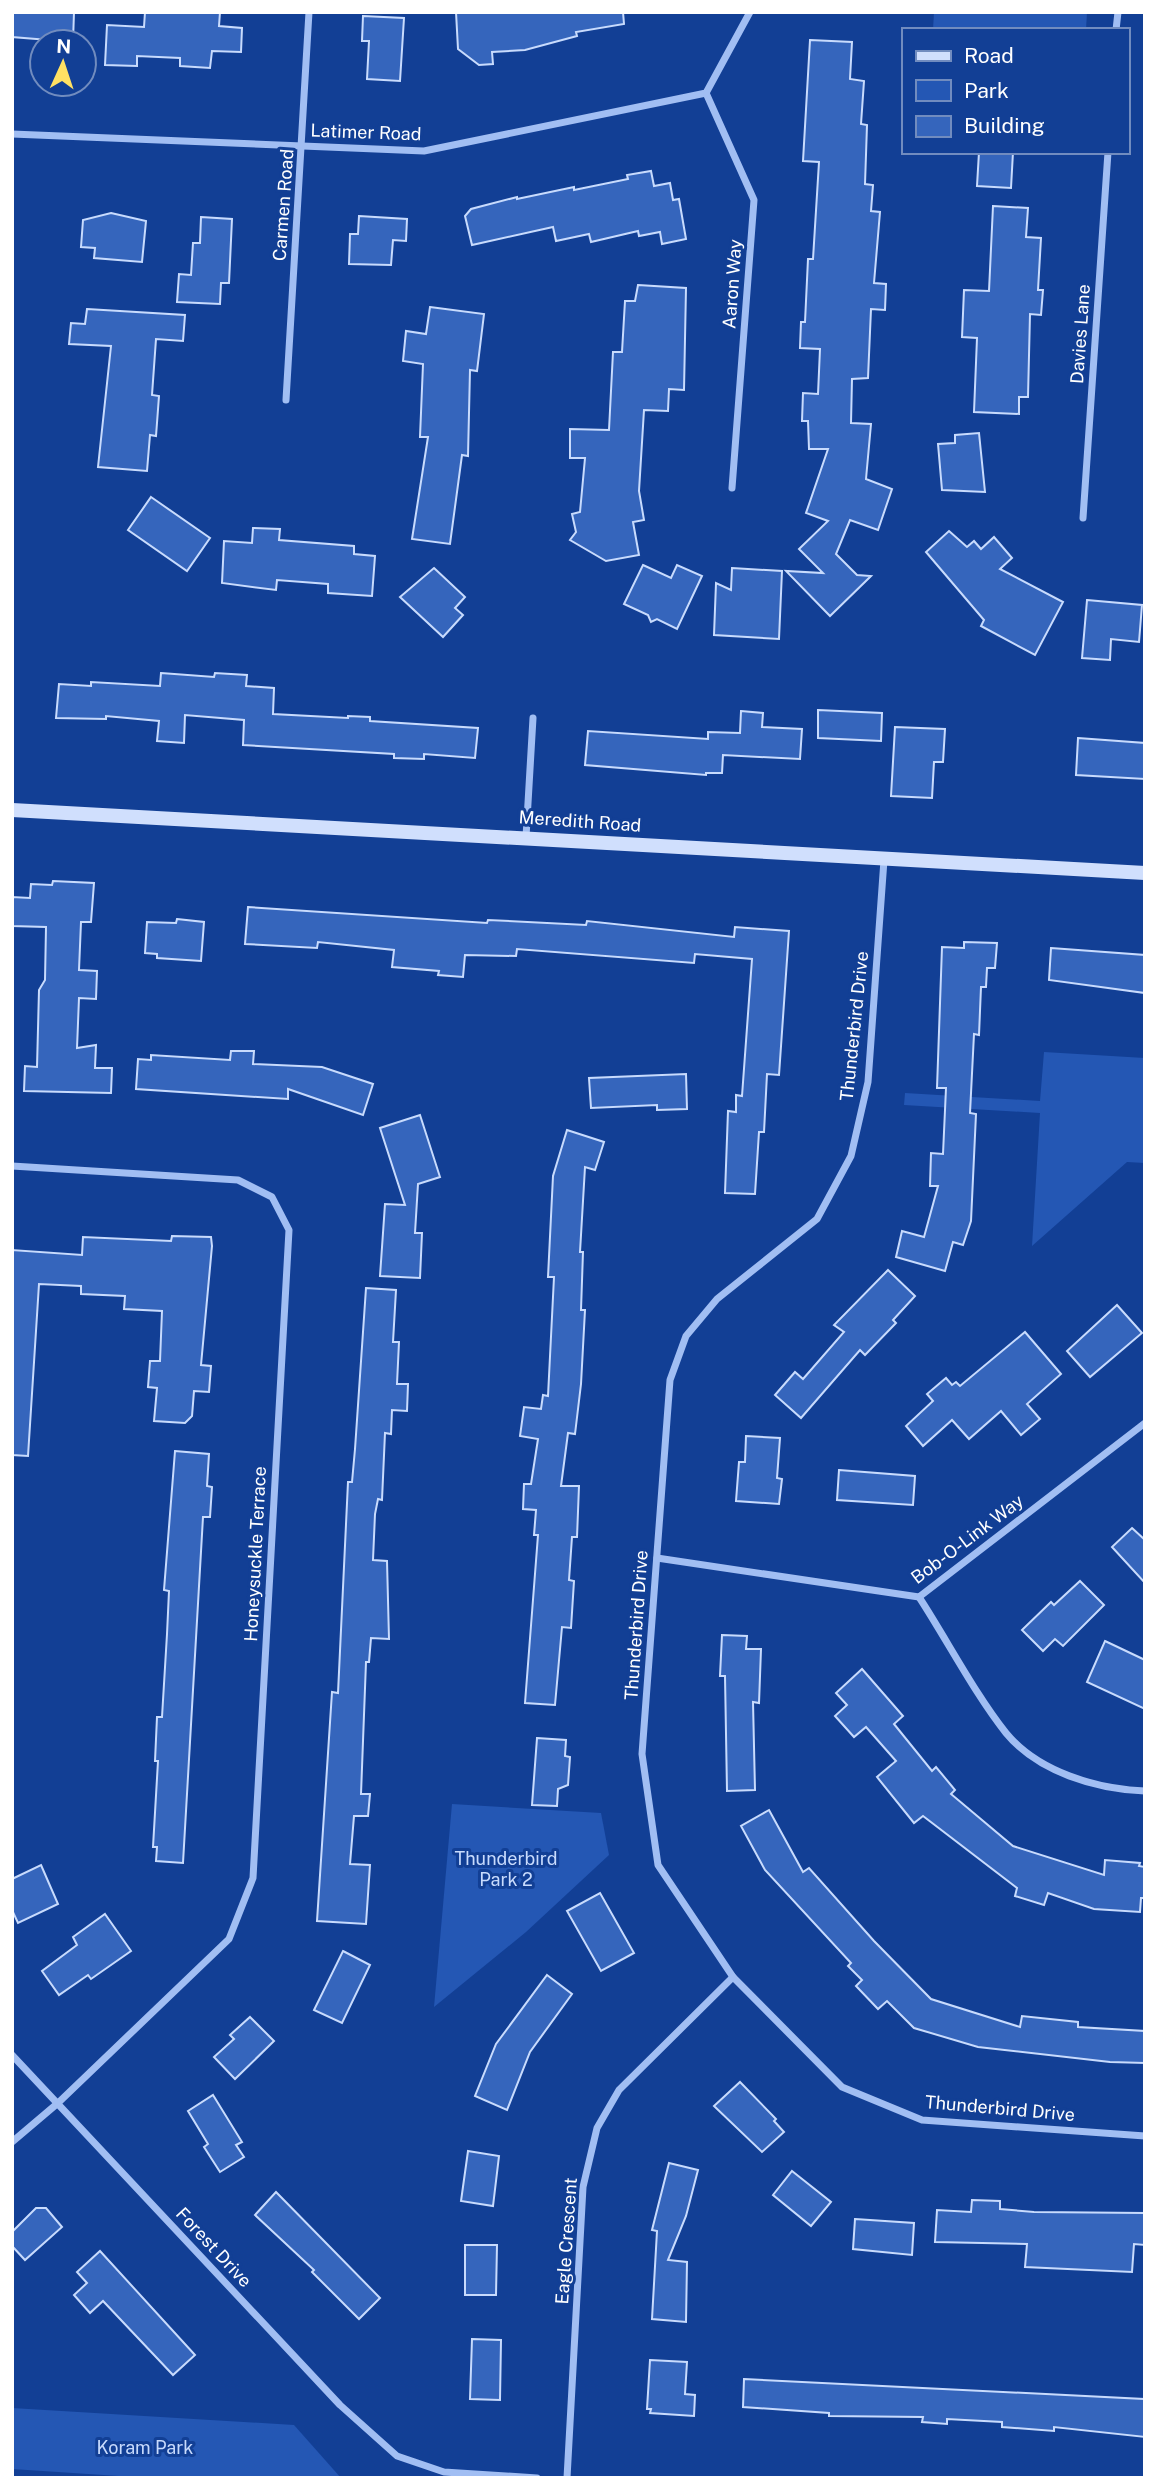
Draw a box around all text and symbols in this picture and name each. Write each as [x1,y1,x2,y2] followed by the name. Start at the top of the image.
[28,28,98,98] north arrow
[902,28,1129,154] legend
[56,35,72,57] text: N
[964,43,1014,68] text: Road
[964,78,1009,103] text: Park
[964,113,1045,138] text: Building
[310,120,422,144] street label: Latimer Road
[269,148,297,262] street label: Carmen Road
[718,238,746,330] street label: Aaron Way
[1066,283,1094,385] street label: Davies Lane
[518,806,642,836] street label: Meredith Road
[836,950,872,1102] street label: Thunderbird Drive
[240,1466,270,1642] street label: Honeysuckle Terrace
[907,1490,1028,1588] street label: Bob-O-Link Way
[620,1549,652,1701] street label: Thunderbird Drive
[455,1848,557,1890] park label: Thunderbird Park 2
[924,2091,1076,2125] street label: Thunderbird Drive
[551,2177,581,2305] street label: Eagle Crescent
[172,2203,256,2291] street label: Forest Drive
[97,2437,193,2458] park label: Koram Park

